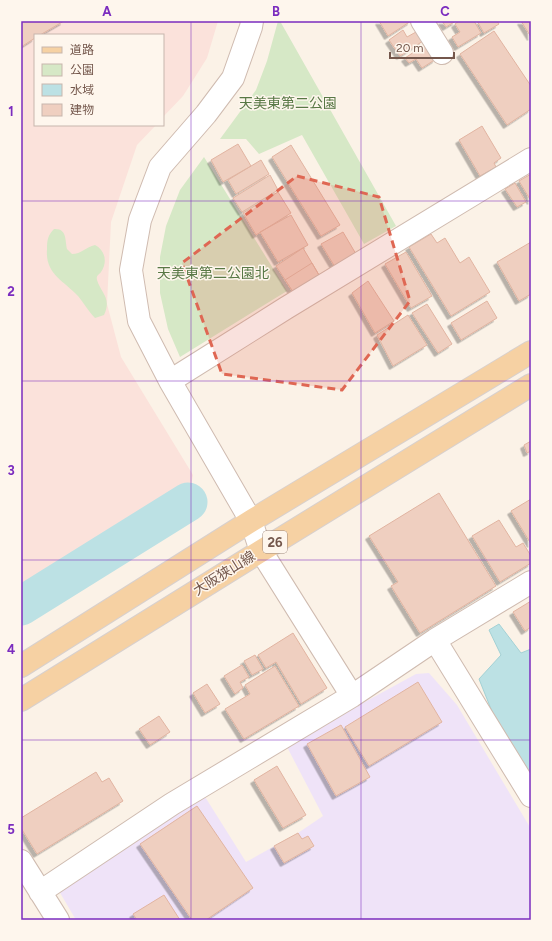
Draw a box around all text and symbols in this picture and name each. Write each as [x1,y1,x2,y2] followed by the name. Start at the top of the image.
[102,4,112,19] text: A
[272,4,280,19] text: B
[440,4,450,19] text: C
[34,34,164,126] legend
[390,34,454,60] scale bar
[396,41,424,55] text: 20 m
[70,43,94,57] text: 道路
[70,63,94,77] text: 公園
[70,83,94,97] text: 水域
[239,95,337,112] park label: 天美東第二公園
[70,103,94,117] text: 建物
[8,104,14,119] text: 1
[157,265,269,282] park label: 天美東第二公園北
[7,284,15,299] text: 2
[7,463,15,478] text: 3
[263,531,287,553] road number: 26
[190,548,258,599] street label: 大阪狭山線
[7,642,15,657] text: 4
[7,822,15,837] text: 5

